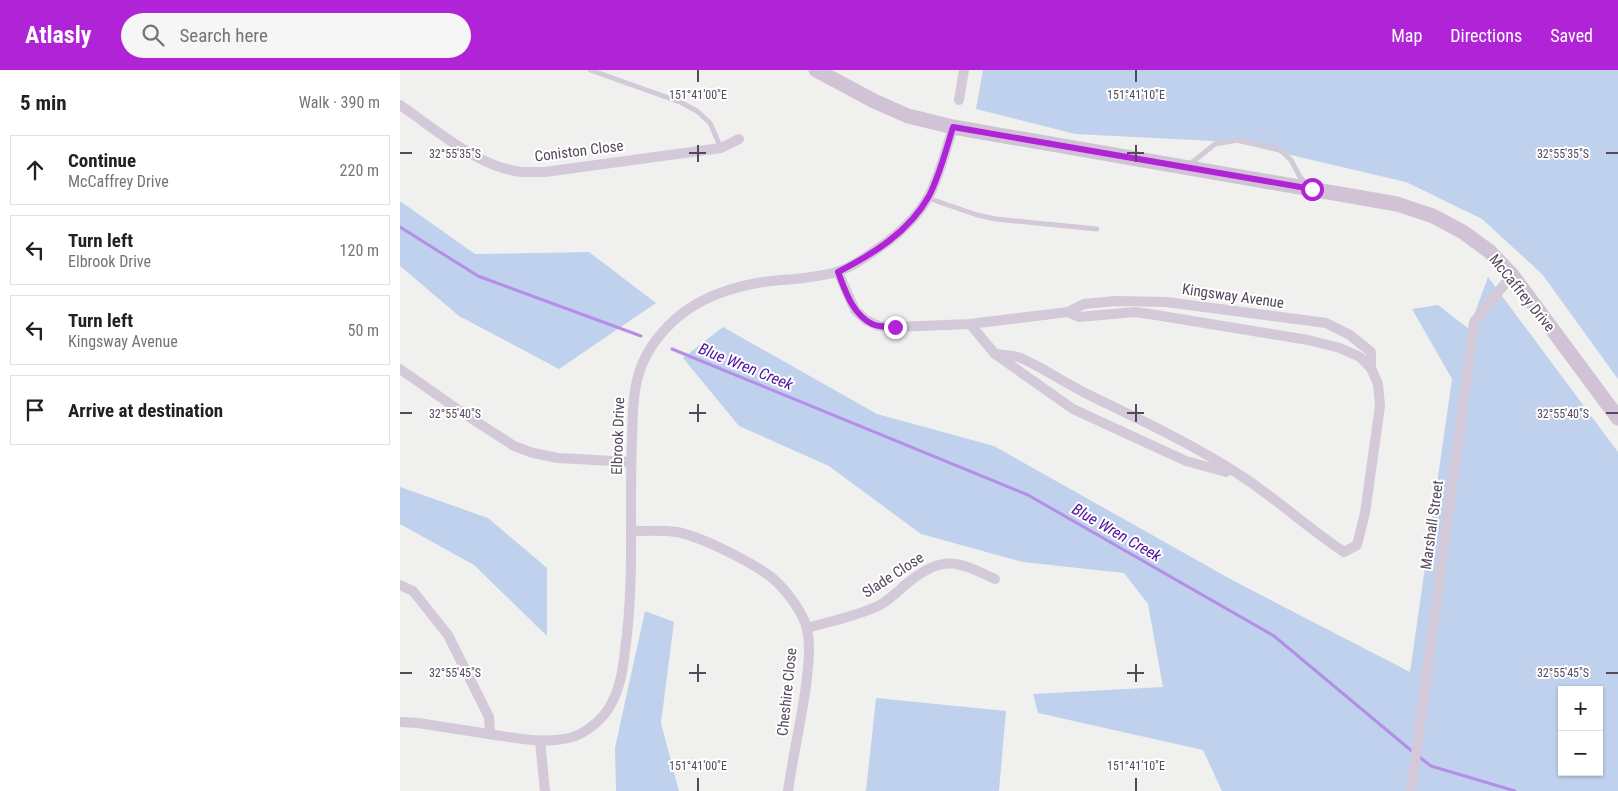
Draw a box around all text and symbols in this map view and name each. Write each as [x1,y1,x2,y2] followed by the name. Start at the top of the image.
[121,13,471,58] search box
[25,21,91,49] text: Atlasly
[139,21,167,49] icon: search
[179,24,268,47] text: Search here
[1391,25,1422,46] text: Map
[1450,25,1522,46] text: Directions
[1550,25,1593,46] text: Saved
[669,88,727,102] text: 151°41'00"E
[1107,88,1165,102] text: 151°41'10"E
[20,91,67,115] text: 5 min
[299,93,380,112] text: Walk · 390 m
[534,137,624,165] street label: Coniston Close
[429,147,481,161] text: 32°55'35"S
[1537,147,1589,161] text: 32°55'35"S
[68,149,136,172] text: Continue
[21,156,49,184] icon: ahead
[340,161,379,180] text: 220 m
[68,172,169,191] text: McCaffrey Drive
[1301,178,1324,201] route start
[68,229,133,252] text: Turn left
[21,236,49,264] icon: left
[340,241,379,260] text: 120 m
[1485,251,1559,335] street label: McCaffrey Drive
[68,252,151,271] text: Elbrook Drive
[1181,280,1285,312] street label: Kingsway Avenue
[68,309,133,332] text: Turn left
[21,316,49,344] icon: left
[884,316,907,339] route end
[347,321,379,340] text: 50 m
[68,332,178,351] text: Kingsway Avenue
[696,339,797,394] water label: Blue Wren Creek
[21,396,49,424] icon: arrive
[608,397,628,475] street label: Elbrook Drive
[68,399,223,422] text: Arrive at destination
[429,407,481,421] text: 32°55'40"S
[1537,407,1589,421] text: 32°55'40"S
[1417,479,1447,571] street label: Marshall Street
[1069,499,1166,566] water label: Blue Wren Creek
[859,548,927,602] street label: Slade Close
[773,647,801,737] street label: Cheshire Close
[429,666,481,680] text: 32°55'45"S
[1537,666,1589,680] text: 32°55'45"S
[1558,686,1603,776] map controls
[1558,686,1603,731] button: +
[1558,731,1603,776] button: −
[669,759,727,773] text: 151°41'00"E
[1107,759,1165,773] text: 151°41'10"E

